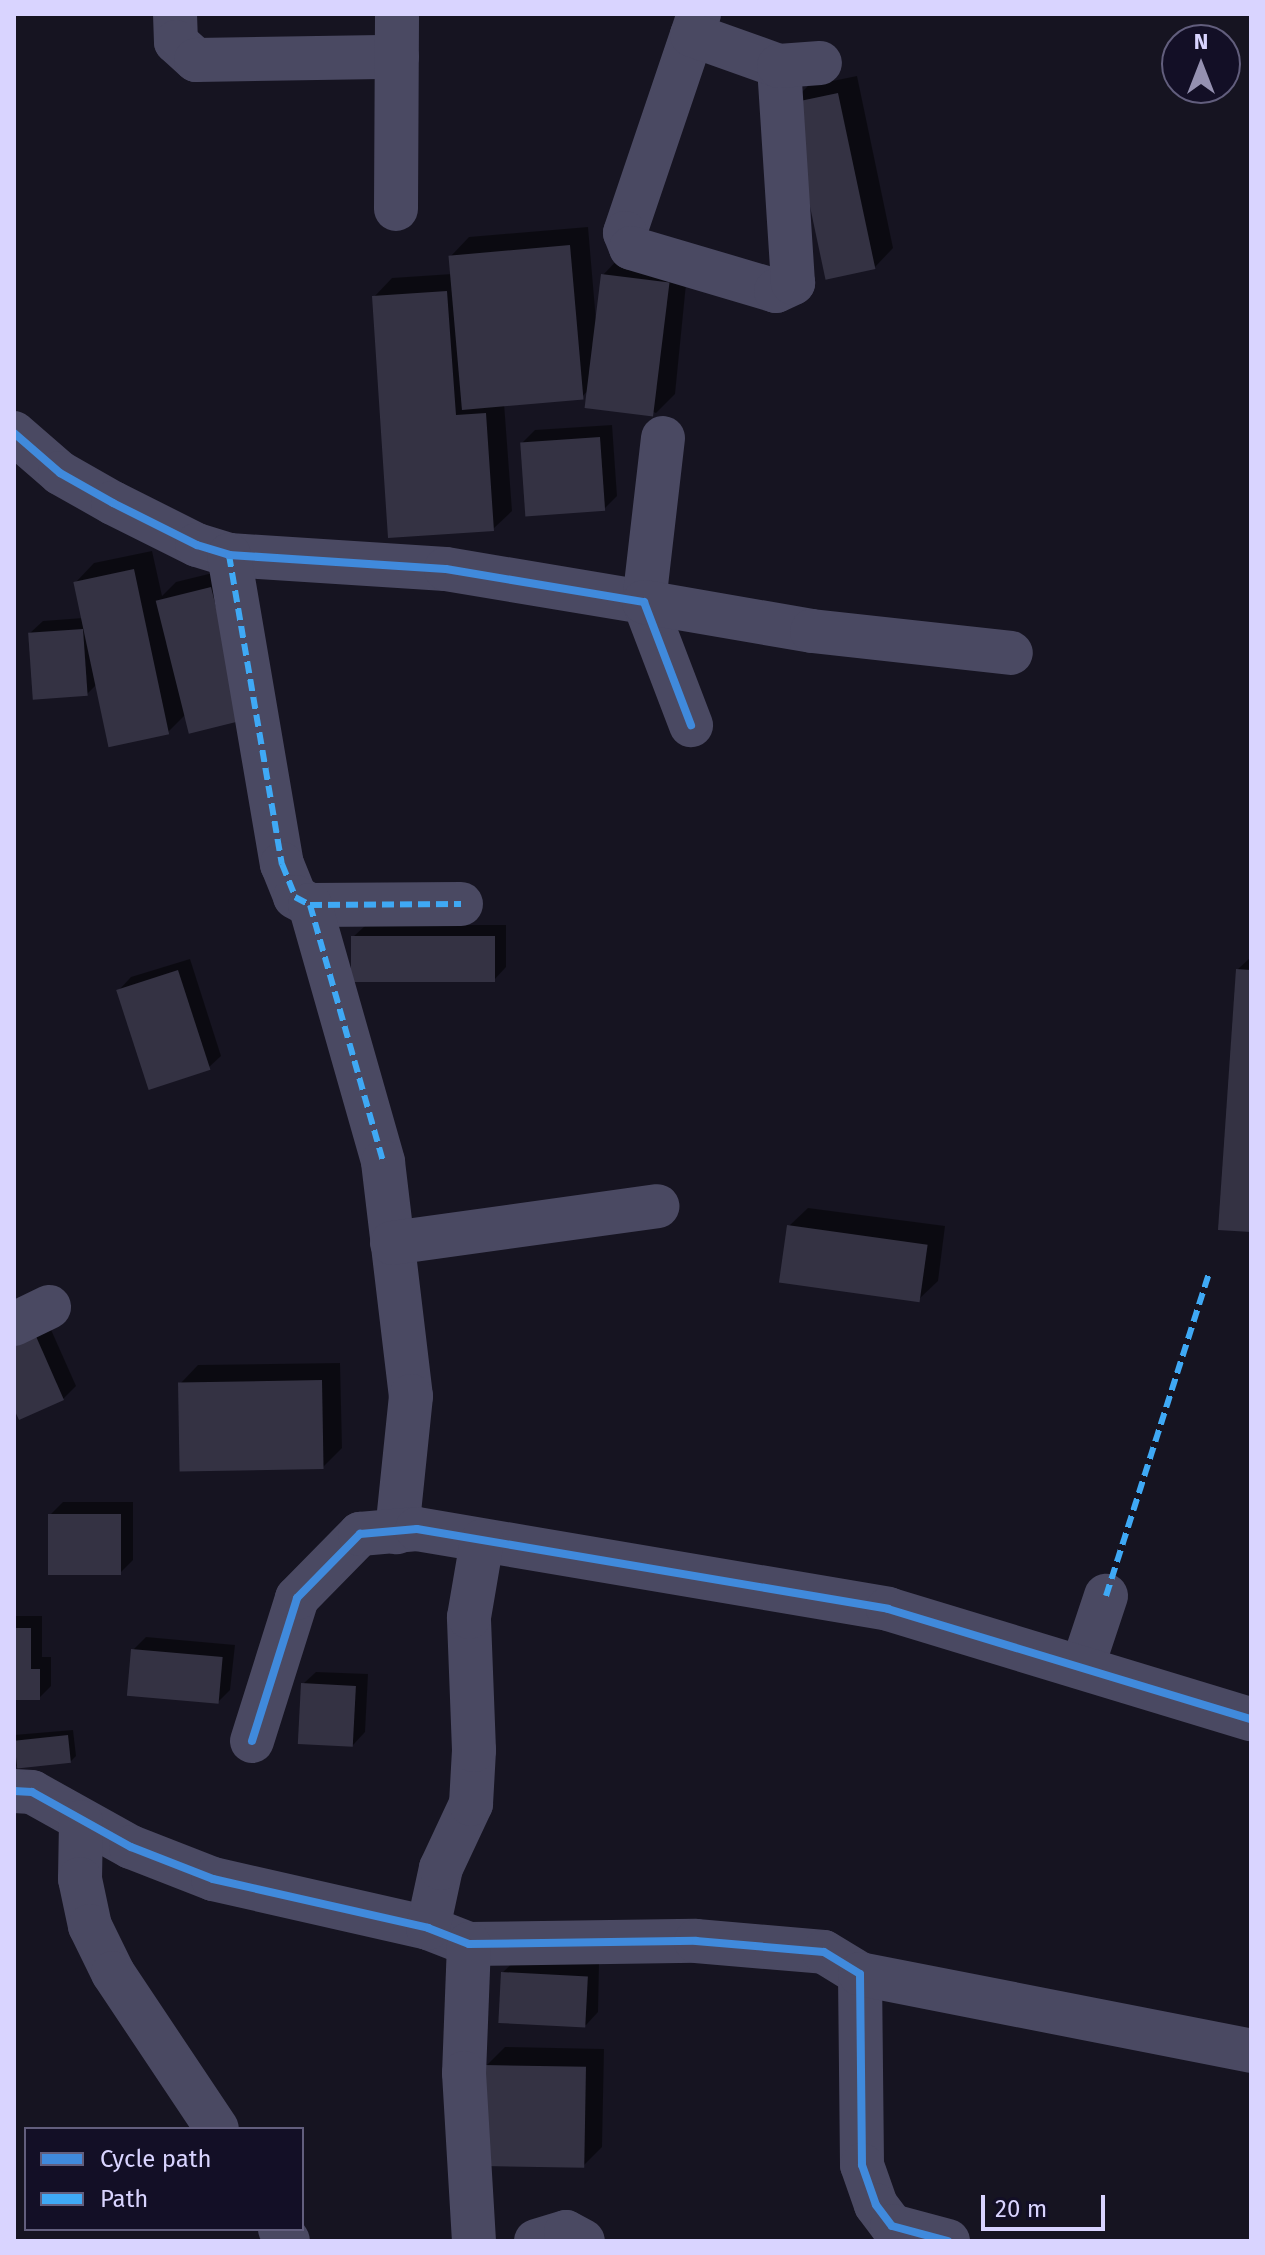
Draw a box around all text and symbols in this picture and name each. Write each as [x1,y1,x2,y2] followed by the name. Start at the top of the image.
[1161,24,1241,104] north arrow
[1194,28,1208,55] text: N
[24,2127,304,2231] legend
[100,2145,212,2173] text: Cycle path
[985,2179,1109,2229] scale bar
[100,2185,148,2213] text: Path
[995,2195,1047,2223] text: 20 m

